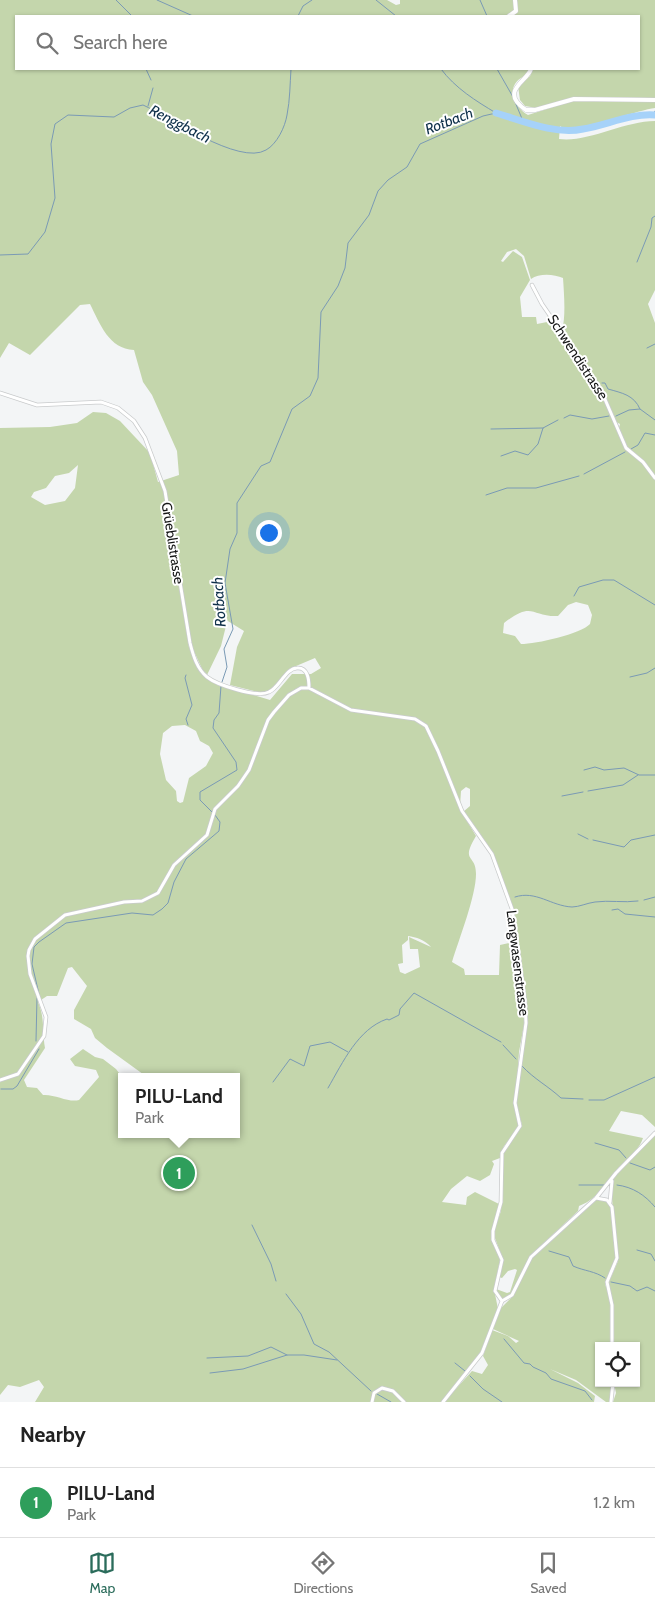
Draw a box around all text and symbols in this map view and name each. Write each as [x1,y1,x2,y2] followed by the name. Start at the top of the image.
[15,15,640,70] search box
[33,29,61,57] icon: search
[73,31,167,54] text: Search here
[146,101,214,147] water label: Renggbach
[422,104,476,138] water label: Rotbach
[544,311,612,403] street label: Schwendistrasse
[158,501,188,585] street label: Grüeblistrasse
[256,520,282,546] your location
[208,576,230,628] water label: Rotbach
[503,909,533,1017] street label: Langwasenstrasse
[118,1073,240,1138] popup
[135,1085,223,1108] text: PILU-Land
[135,1108,164,1127] text: Park
[163,1154,195,1192] pin: 1
[595,1342,640,1387] map controls
[595,1342,640,1387] button: locate
[20,1422,86,1447] text: Nearby
[67,1482,155,1505] text: PILU-Land
[33,1493,39,1512] text: 1
[593,1493,635,1512] text: 1.2 km
[67,1505,96,1524] text: Park
[88,1549,116,1597] tab: Map
[293,1549,353,1597] tab: Directions
[530,1549,567,1597] tab: Saved

